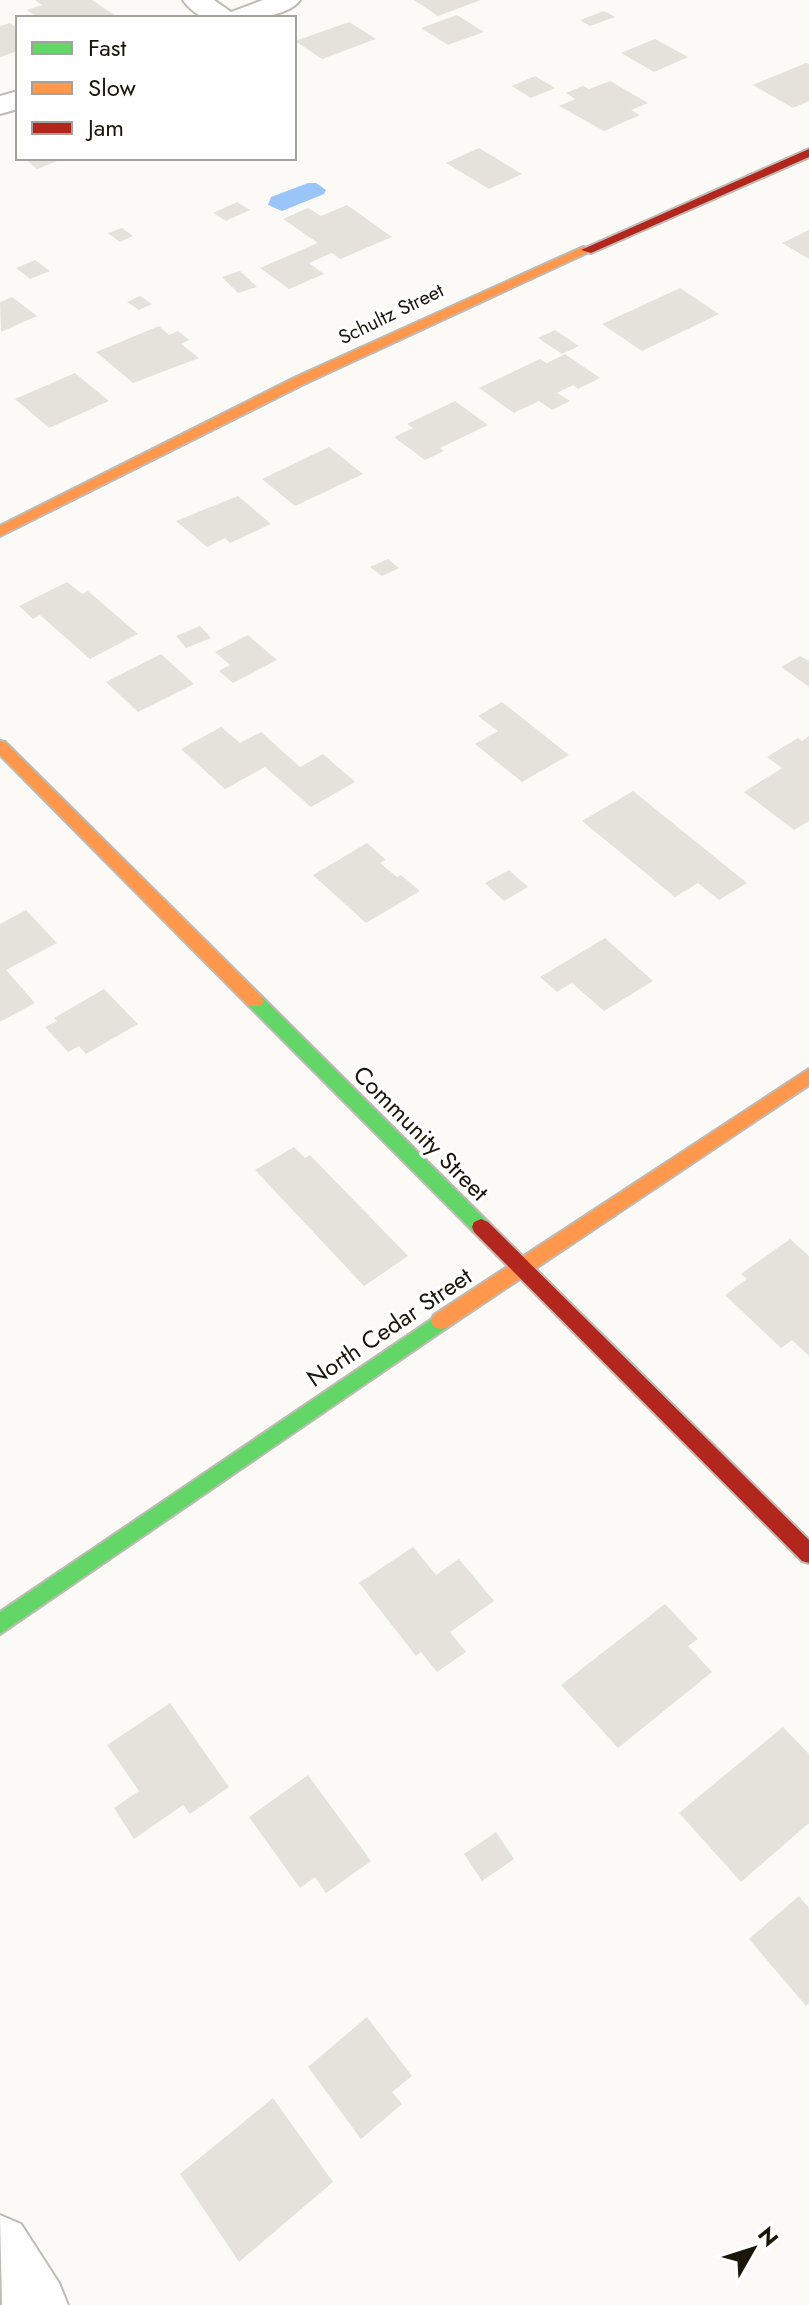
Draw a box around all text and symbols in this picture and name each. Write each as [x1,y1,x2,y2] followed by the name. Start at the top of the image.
[16,16,296,160] legend
[88,30,126,65] text: Fast
[88,70,136,105] text: Slow
[85,110,124,145] text: Jam
[333,276,449,352] street label: Schultz Street
[345,1057,497,1209] street label: Community Street
[300,1259,479,1395] street label: North Cedar Street
[713,2209,793,2289] north arrow
[751,2220,786,2253] text: N

